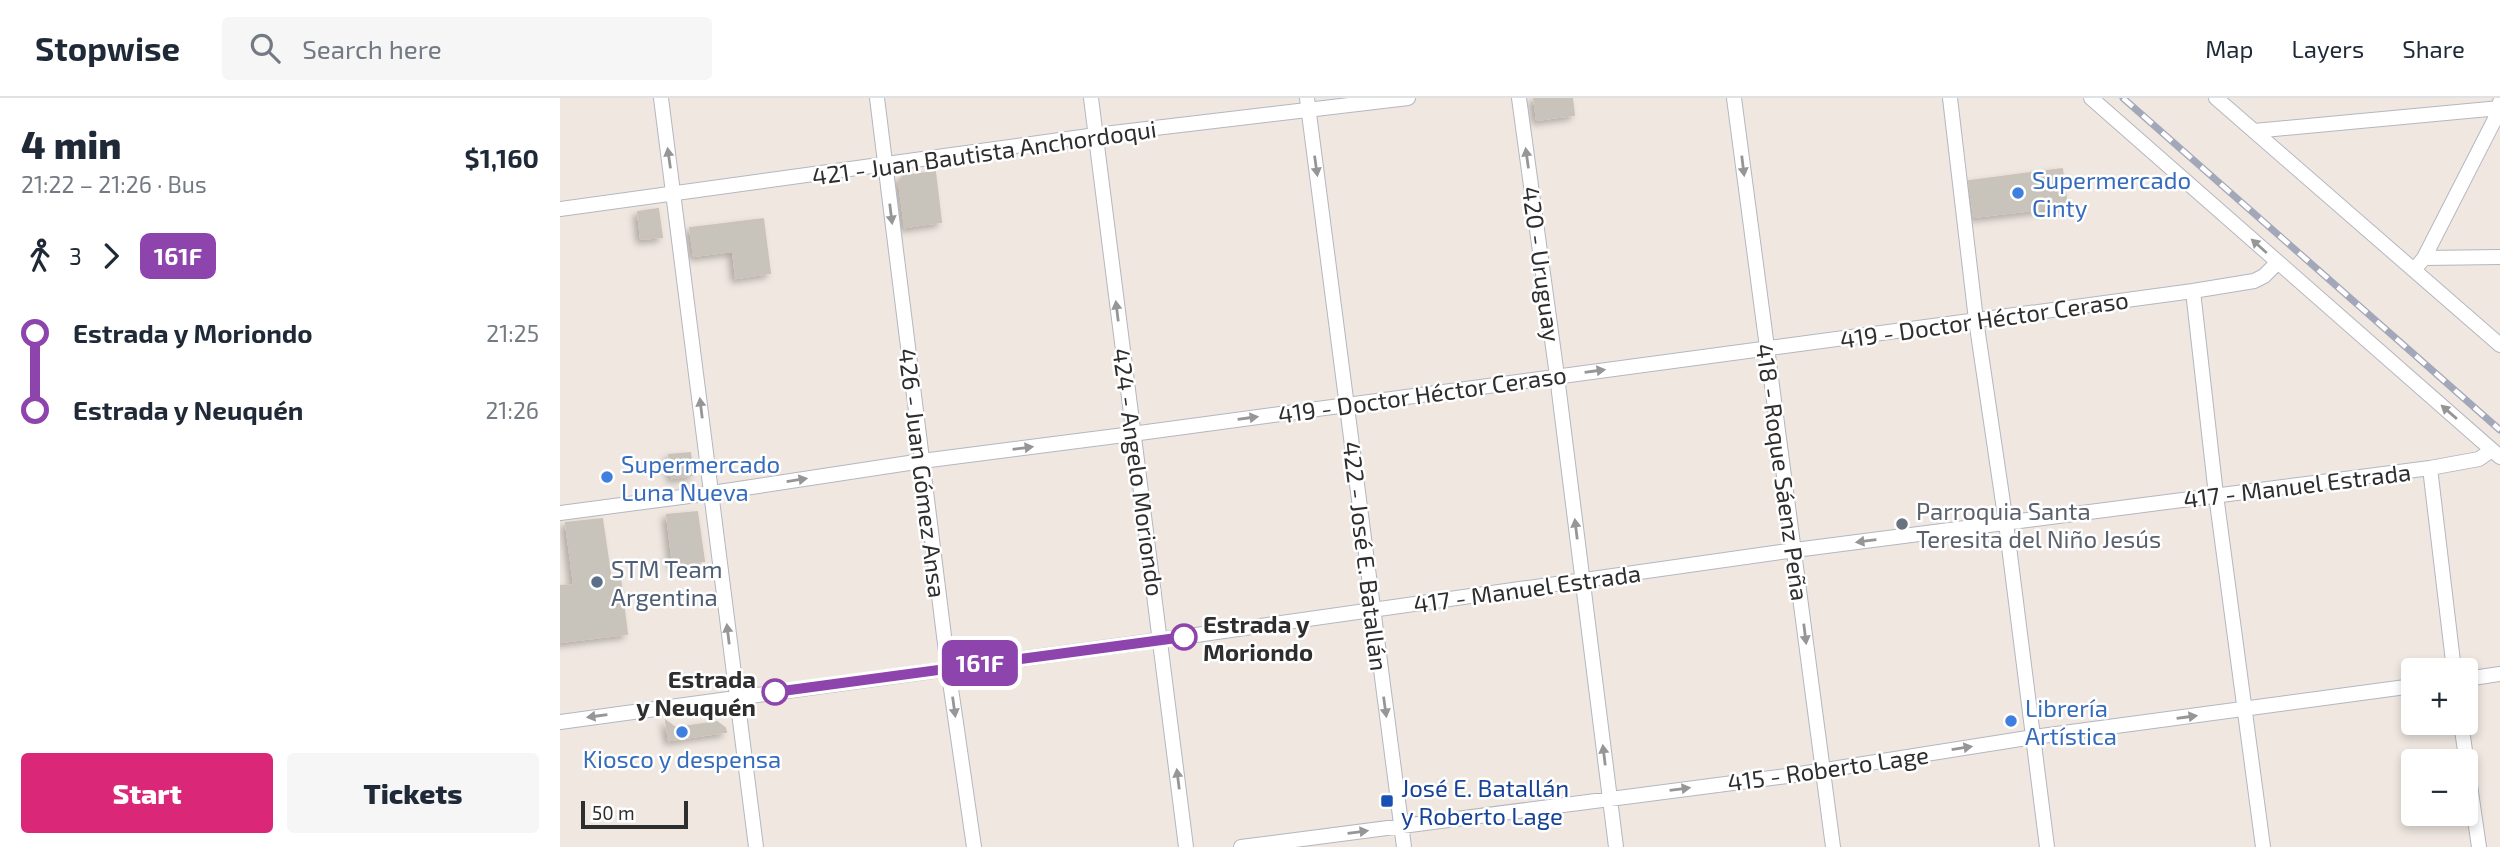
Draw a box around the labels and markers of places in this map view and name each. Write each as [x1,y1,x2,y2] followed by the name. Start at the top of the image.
[2032,165,2191,222] place label: Supermercado Cinty
[2010,185,2026,201] marker: Supermercado Cinty
[621,449,780,506] place label: Supermercado Luna Nueva
[599,469,615,485] marker: Supermercado Luna Nueva
[1916,496,2161,553] place label: Parroquia Santa Teresita del Niño Jesús
[1894,516,1910,532] marker: Parroquia Santa Teresita del Niño Jesús
[611,554,723,611] place label: STM Team Argentina
[589,574,605,590] marker: STM Team Argentina
[1203,609,1313,666] place label: Estrada y Moriondo
[1171,624,1197,650] marker: Estrada y Moriondo
[636,664,756,721] place label: Estrada y Neuquén
[762,679,788,705] marker: Estrada y Neuquén
[2025,693,2117,750] place label: Librería Artística
[2003,713,2019,729] marker: Librería Artística
[674,724,690,740] marker: Kiosco y despensa
[583,744,781,773] place label: Kiosco y despensa
[1401,773,1569,830] place label: José E. Batallán y Roberto Lage
[1379,793,1395,809] marker: José E. Batallán y Roberto Lage

